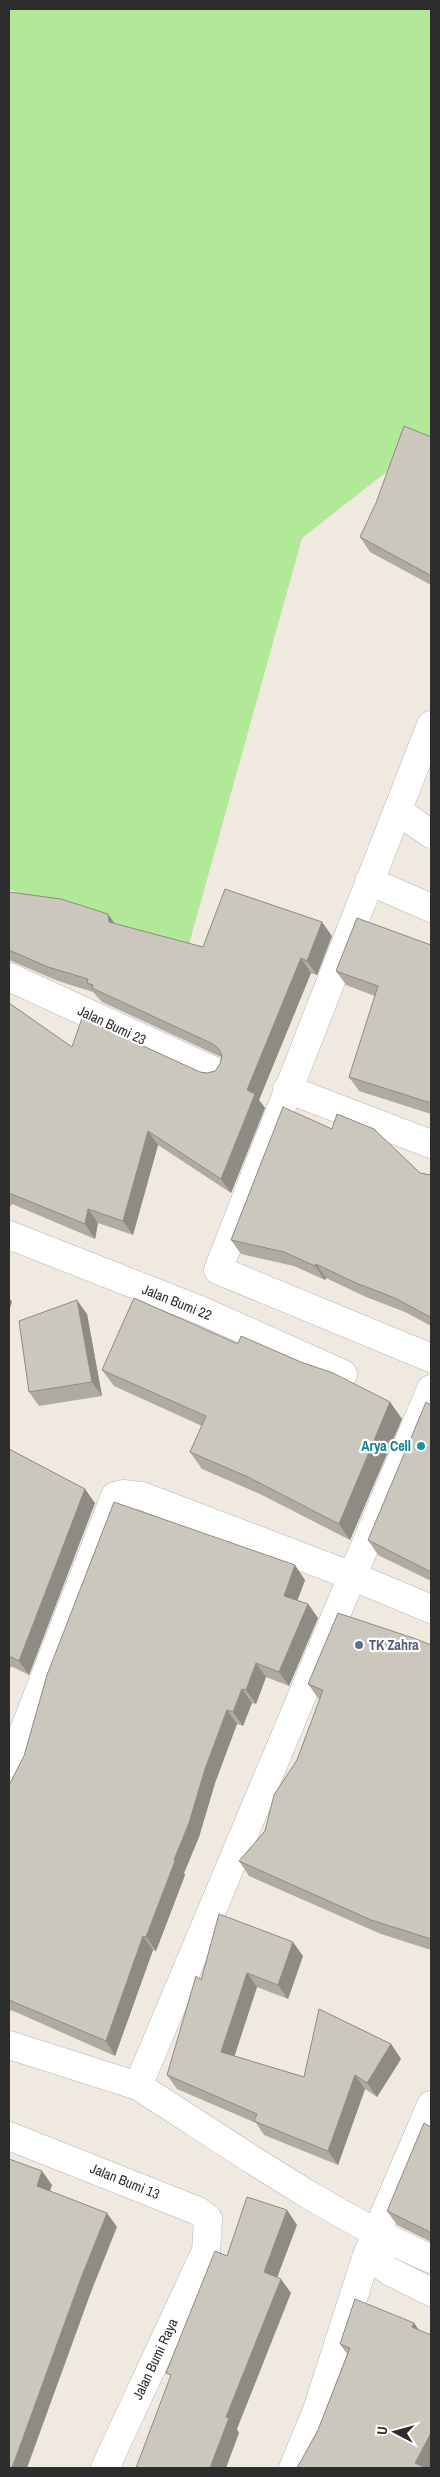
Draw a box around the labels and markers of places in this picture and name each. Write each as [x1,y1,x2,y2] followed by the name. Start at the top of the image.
[361,1437,411,1455] place label: Arya Cell
[415,1440,427,1452] marker: Arya Cell
[369,1636,419,1654] place label: TK Zahra
[353,1639,365,1651] marker: TK Zahra

